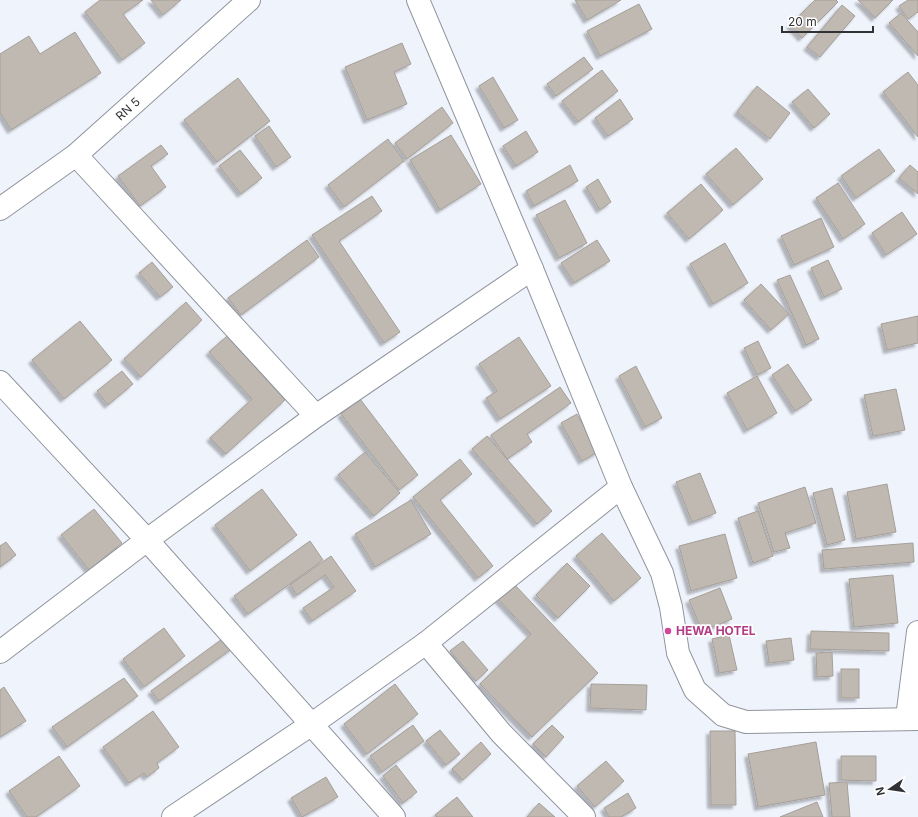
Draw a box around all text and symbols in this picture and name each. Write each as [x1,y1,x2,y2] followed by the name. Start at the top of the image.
[782,8,873,34] scale bar
[788,14,817,29] text: 20 m
[112,94,143,123] street label: RN 5
[676,623,756,638] place label: HEWA HOTEL
[663,626,673,636] marker: HEWA HOTEL
[870,769,910,809] north arrow
[872,786,888,797] text: N

